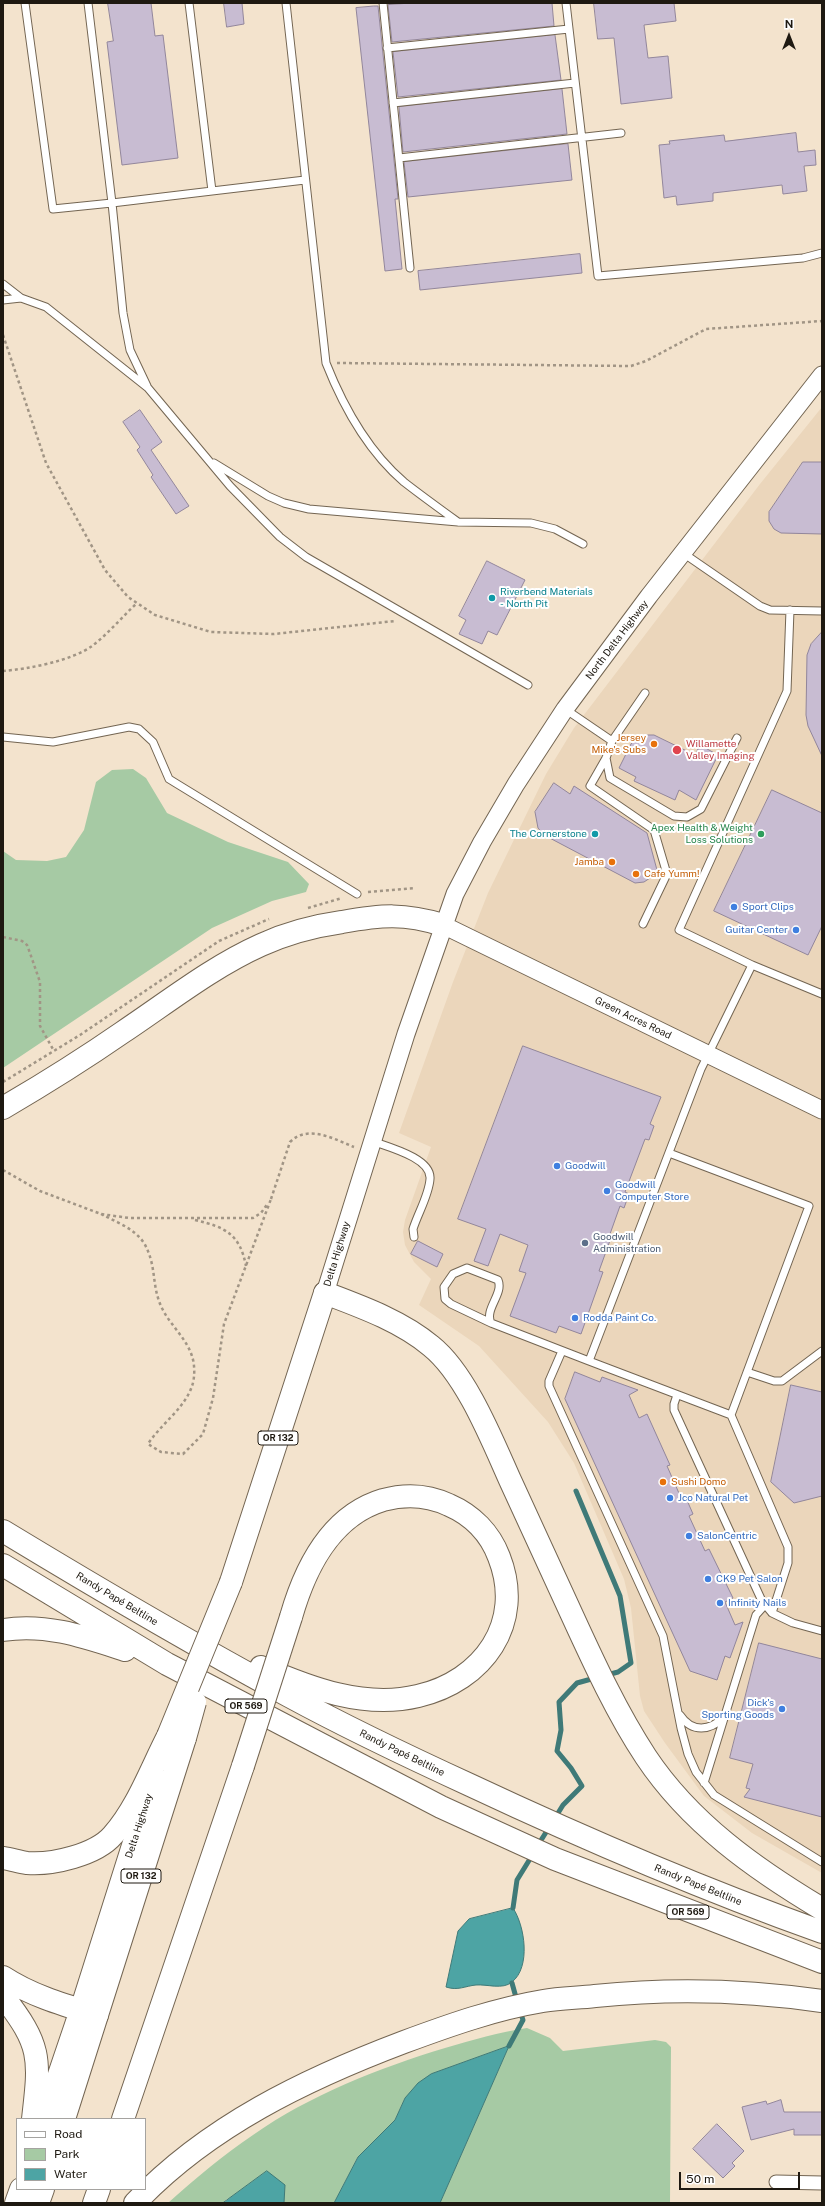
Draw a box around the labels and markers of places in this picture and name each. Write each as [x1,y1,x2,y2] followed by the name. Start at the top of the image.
[500,586,593,610] place label: Riverbend Materials - North Pit
[487,593,497,603] marker: Riverbend Materials - North Pit
[591,732,646,756] place label: Jersey Mike's Subs
[686,738,755,762] place label: Willamette Valley Imaging
[649,739,659,749] marker: Jersey Mike's Subs
[671,744,683,756] marker: Willamette Valley Imaging
[651,822,753,846] place label: Apex Health & Weight Loss Solutions
[510,828,587,840] place label: The Cornerstone
[590,829,600,839] marker: The Cornerstone
[756,829,766,839] marker: Apex Health & Weight Loss Solutions
[575,856,604,868] place label: Jamba
[607,857,617,867] marker: Jamba
[644,868,699,880] place label: Cafe Yumm!
[631,869,641,879] marker: Cafe Yumm!
[742,901,794,913] place label: Sport Clips
[729,902,739,912] marker: Sport Clips
[725,924,788,936] place label: Guitar Center
[791,925,801,935] marker: Guitar Center
[565,1160,606,1172] place label: Goodwill
[552,1161,562,1171] marker: Goodwill
[615,1179,689,1202] place label: Goodwill Computer Store
[602,1186,612,1196] marker: Goodwill Computer Store
[593,1231,661,1254] place label: Goodwill Administration
[580,1238,590,1248] marker: Goodwill Administration
[583,1312,656,1324] place label: Rodda Paint Co.
[570,1313,580,1323] marker: Rodda Paint Co.
[671,1476,726,1488] place label: Sushi Domo
[658,1477,668,1487] marker: Sushi Domo
[678,1492,748,1504] place label: Jco Natural Pet
[665,1493,675,1503] marker: Jco Natural Pet
[697,1530,757,1542] place label: SalonCentric
[684,1531,694,1541] marker: SalonCentric
[716,1573,783,1585] place label: CK9 Pet Salon
[703,1574,713,1584] marker: CK9 Pet Salon
[728,1597,786,1609] place label: Infinity Nails
[715,1598,725,1608] marker: Infinity Nails
[701,1697,774,1720] place label: Dick's Sporting Goods
[777,1704,787,1714] marker: Dick's Sporting Goods

